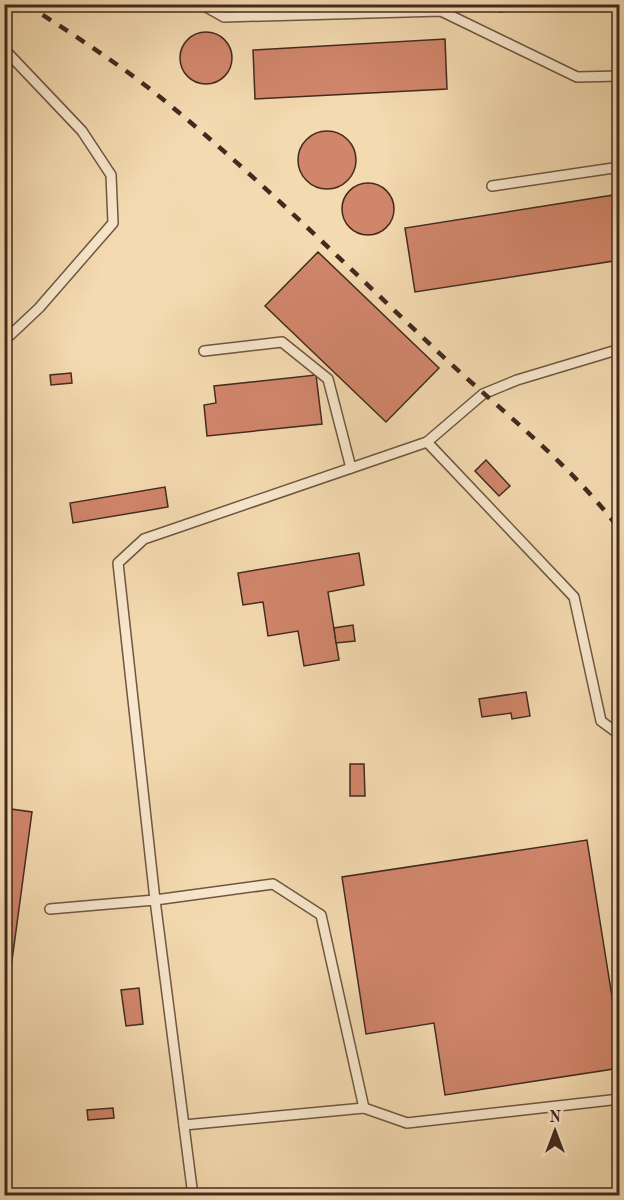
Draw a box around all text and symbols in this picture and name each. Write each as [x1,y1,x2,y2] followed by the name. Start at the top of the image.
[525,1101,585,1161] north arrow
[549,1110,562,1126] text: N

